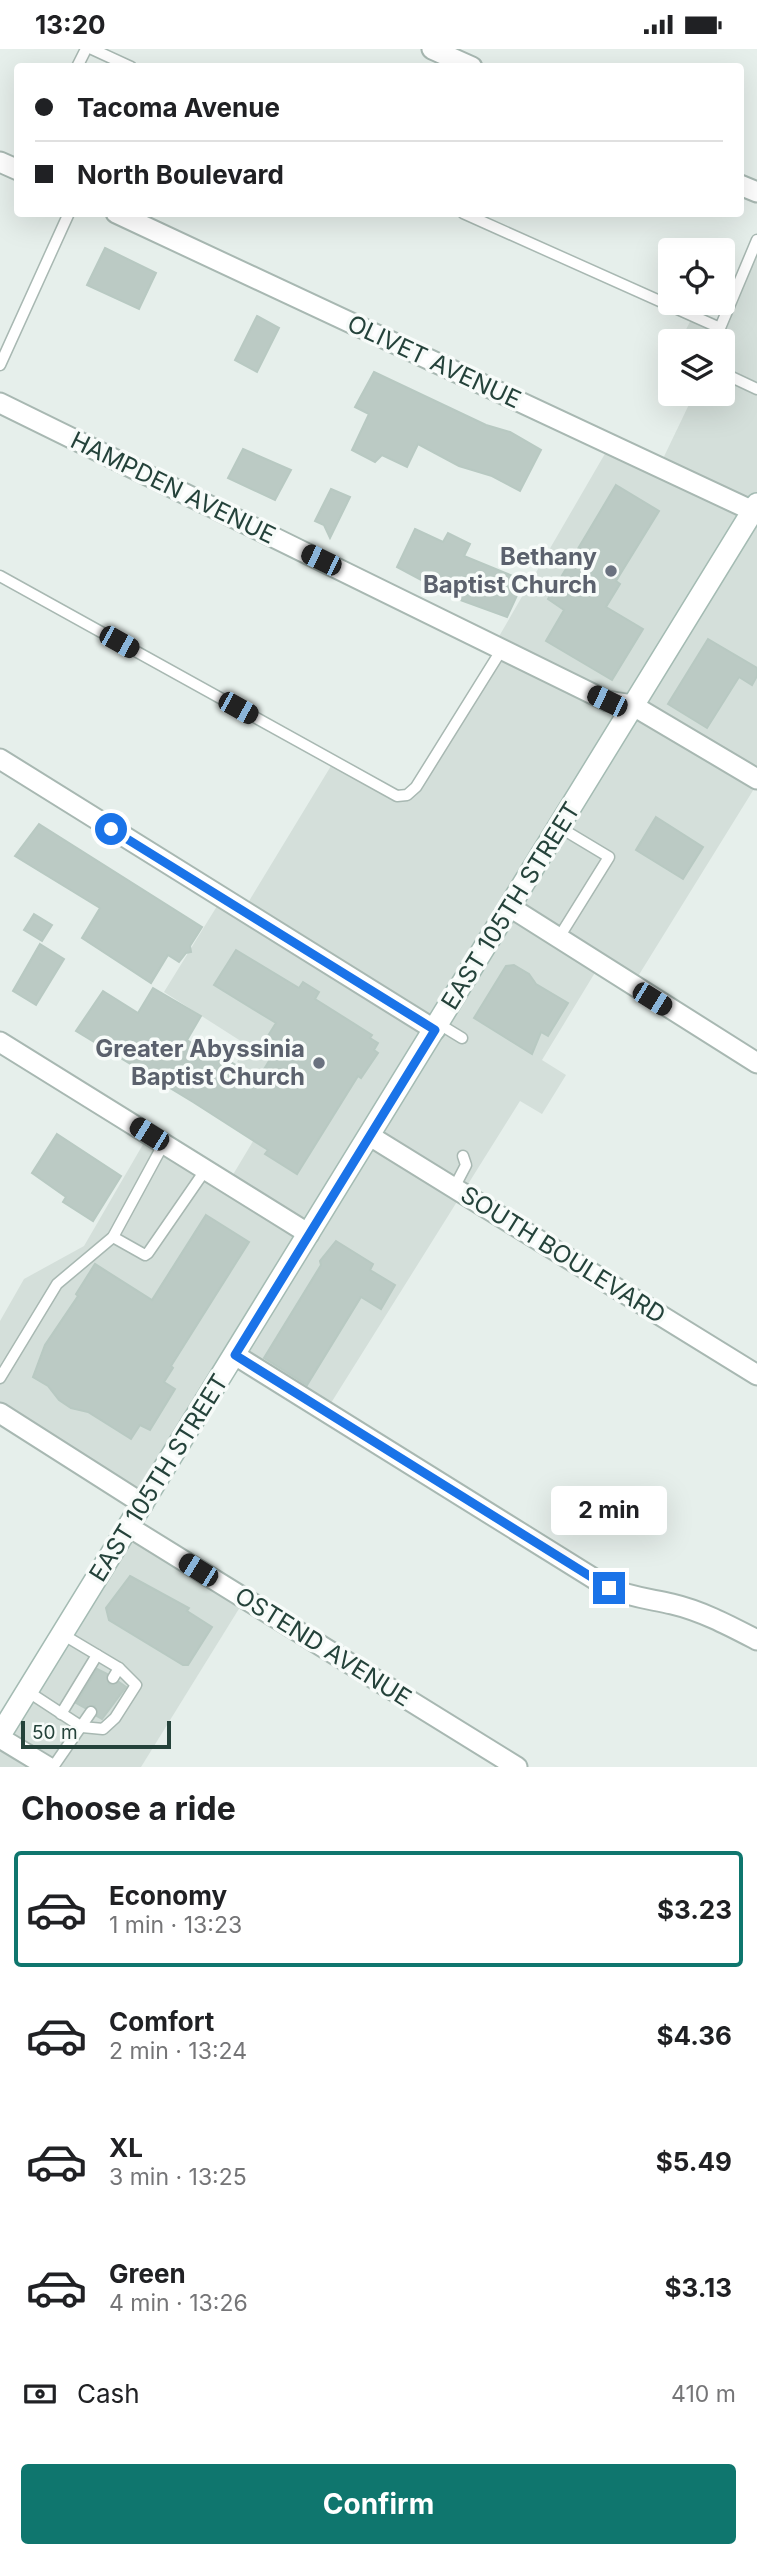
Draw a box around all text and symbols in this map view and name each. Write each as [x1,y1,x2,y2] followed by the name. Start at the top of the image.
[35,9,106,40] text: 13:20
[77,92,280,123] text: Tacoma Avenue
[77,159,284,190] text: North Boulevard
[658,238,735,406] map controls
[658,238,735,315] button: locate
[343,309,525,414] street label: OLIVET AVENUE
[658,329,735,406] button: layers
[66,425,280,550] street label: HAMPDEN AVENUE
[298,541,345,579] car
[423,542,598,599] place label: Bethany Baptist Church
[603,563,619,579] marker: Bethany Baptist Church
[96,623,143,661] car
[584,682,631,720] car
[215,689,262,727] car
[435,797,586,1015] street label: EAST 105TH STREET
[95,813,127,845] route start
[629,979,676,1019] car
[95,1034,305,1091] place label: Greater Abyssinia Baptist Church
[311,1055,327,1071] marker: Greater Abyssinia Baptist Church
[126,1114,173,1154] car
[456,1180,671,1329] street label: SOUTH BOULEVARD
[83,1369,234,1587] street label: EAST 105TH STREET
[551,1487,667,1535] callout: 2 min
[578,1496,640,1524] text: 2 min
[175,1550,222,1590] car
[593,1572,625,1604] route end
[230,1581,417,1712] street label: OSTEND AVENUE
[21,1718,172,1750] scale bar
[32,1721,78,1744] text: 50 m
[21,1789,236,1828] text: Choose a ride
[25,1878,88,1941] icon: car
[109,1880,227,1911] text: Economy
[657,1894,732,1925] text: $3.23
[109,1911,242,1939] text: 1 min · 13:23
[25,2004,88,2067] icon: car
[109,2006,214,2037] text: Comfort
[657,2020,732,2051] text: $4.36
[109,2037,247,2065] text: 2 min · 13:24
[25,2130,88,2193] icon: car
[109,2132,143,2163] text: XL
[656,2146,732,2177] text: $5.49
[109,2163,247,2191] text: 3 min · 13:25
[25,2256,88,2319] icon: car
[109,2258,186,2289] text: Green
[664,2272,732,2303] text: $3.13
[109,2289,248,2317] text: 4 min · 13:26
[21,2375,59,2413] icon: cash
[77,2378,140,2409] text: Cash
[671,2380,736,2408] text: 410 m
[21,2464,736,2544] button: Confirm

